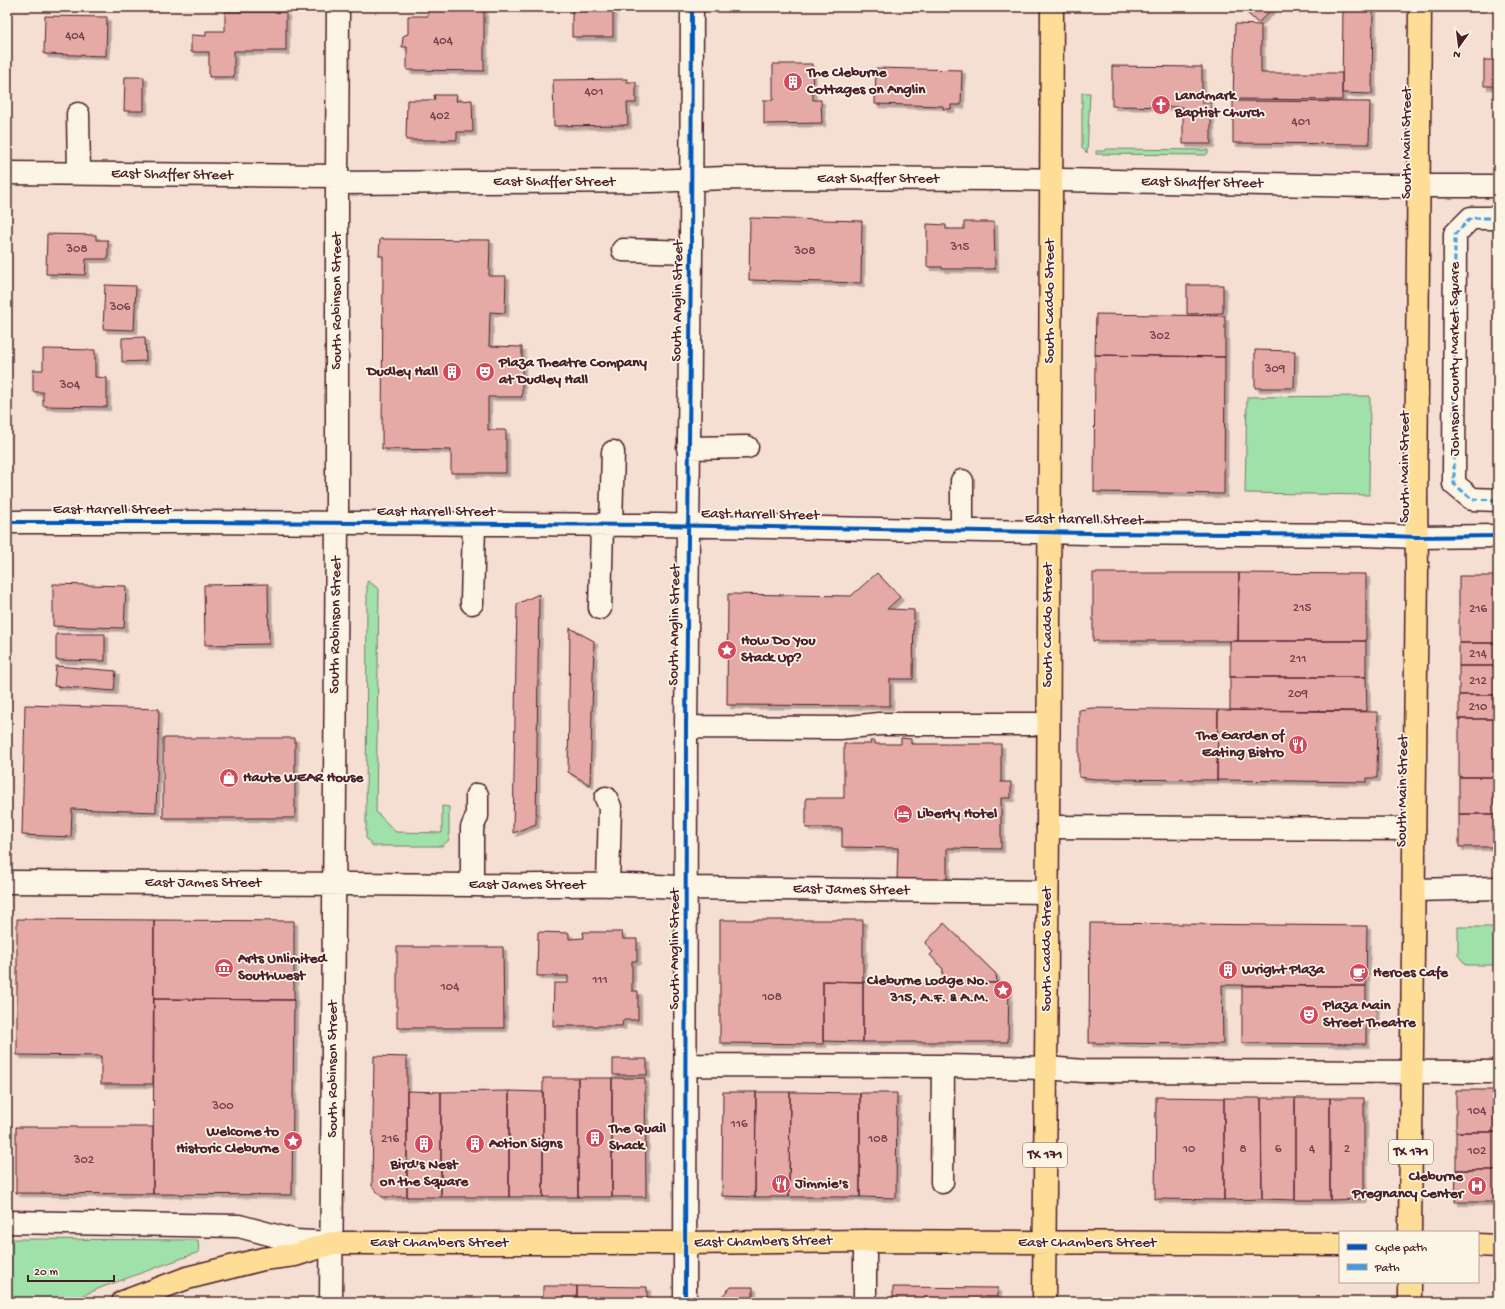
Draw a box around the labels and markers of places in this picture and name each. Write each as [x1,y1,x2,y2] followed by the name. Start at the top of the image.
[806,64,926,99] place label: The Cleburne Cottages on Anglin
[782,71,804,93] building icon: The Cleburne Cottages on Anglin
[1174,87,1265,122] place label: Landmark Baptist Church
[1150,94,1172,116] church icon: Landmark Baptist Church
[498,354,647,389] place label: Plaza Theatre Company at Dudley Hall
[441,361,463,383] building icon: Dudley Hall
[474,361,496,383] theatre icon: Plaza Theatre Company at Dudley Hall
[365,363,439,381] place label: Dudley Hall
[741,632,816,667] place label: How Do You Stack Up?
[716,639,738,661] place icon: How Do You Stack Up?
[1195,727,1285,762] place label: The Garden of Eating Bistro
[1287,734,1309,756] restaurant icon: The Garden of Eating Bistro
[218,767,240,789] shop icon: Haute WEAR House
[243,769,365,787] place label: Haute WEAR House
[892,803,914,825] hotel icon: Liberty Hotel
[917,805,998,823] place label: Liberty Hotel
[237,950,328,985] place label: Arts Unlimited Southwest
[213,957,235,979] museum icon: Arts Unlimited Southwest
[1217,959,1239,981] building icon: Wright Plaza
[1241,961,1325,979] place label: Wright Plaza
[1348,962,1370,984] cafe icon: Heroes Cafe
[1373,964,1449,982] place label: Heroes Cafe
[866,972,989,1007] place label: Cleburne Lodge No. 315, A.F. & A.M.
[992,979,1014,1001] place icon: Cleburne Lodge No. 315, A.F. & A.M.
[1322,997,1417,1032] place label: Plaza Main Street Theatre
[1298,1004,1320,1026] theatre icon: Plaza Main Street Theatre
[608,1120,667,1155] place label: The Quail Shack
[176,1123,280,1158] place label: Welcome to Historic Cleburne
[584,1127,606,1149] building icon: The Quail Shack
[282,1130,304,1152] place icon: Welcome to Historic Cleburne
[413,1133,435,1155] building icon: Bird's Nest on the Square
[464,1133,486,1155] building icon: Action Signs
[488,1135,564,1153] place label: Action Signs
[379,1156,469,1191] place label: Bird's Nest on the Square
[1351,1168,1465,1203] place label: Cleburne Pregnancy Center
[770,1173,792,1195] restaurant icon: Jimmie's
[794,1175,849,1193] place label: Jimmie's
[1466,1175,1488,1197] hospital icon: Cleburne Pregnancy Center

